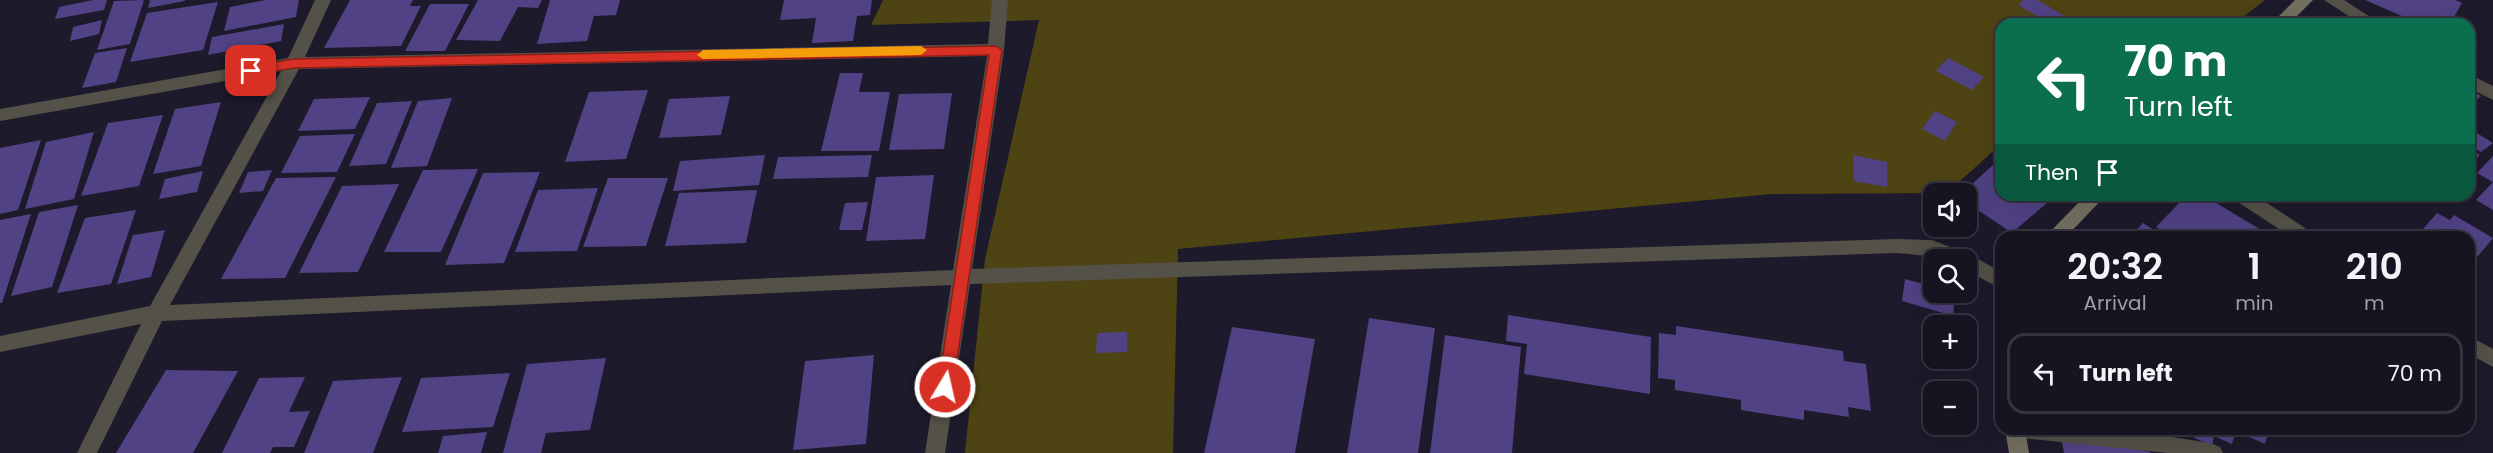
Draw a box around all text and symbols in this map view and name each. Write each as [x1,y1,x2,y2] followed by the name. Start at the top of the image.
[2124,32,2227,91] text: 70 m
[2025,42,2103,120] icon: left
[225,45,276,96] pin
[234,54,267,87] icon: arrive
[2124,88,2233,125] text: Turn left
[2091,156,2124,189] icon: arrive
[2025,157,2079,188] text: Then
[1923,183,1977,435] map controls
[1923,183,1977,237] button: sound
[2067,241,2163,292] text: 20:32
[2248,241,2261,292] text: 1
[2346,241,2403,292] text: 210
[1923,249,1977,303] button: search
[2084,289,2147,317] text: Arrival
[2235,289,2273,317] text: min
[2364,289,2385,317] text: m
[1923,315,1977,369] button: +
[913,355,977,419] position arrow
[2028,357,2061,390] icon: left
[2079,358,2173,389] text: Turn left
[2388,358,2442,389] text: 70 m
[1923,381,1977,435] button: −

